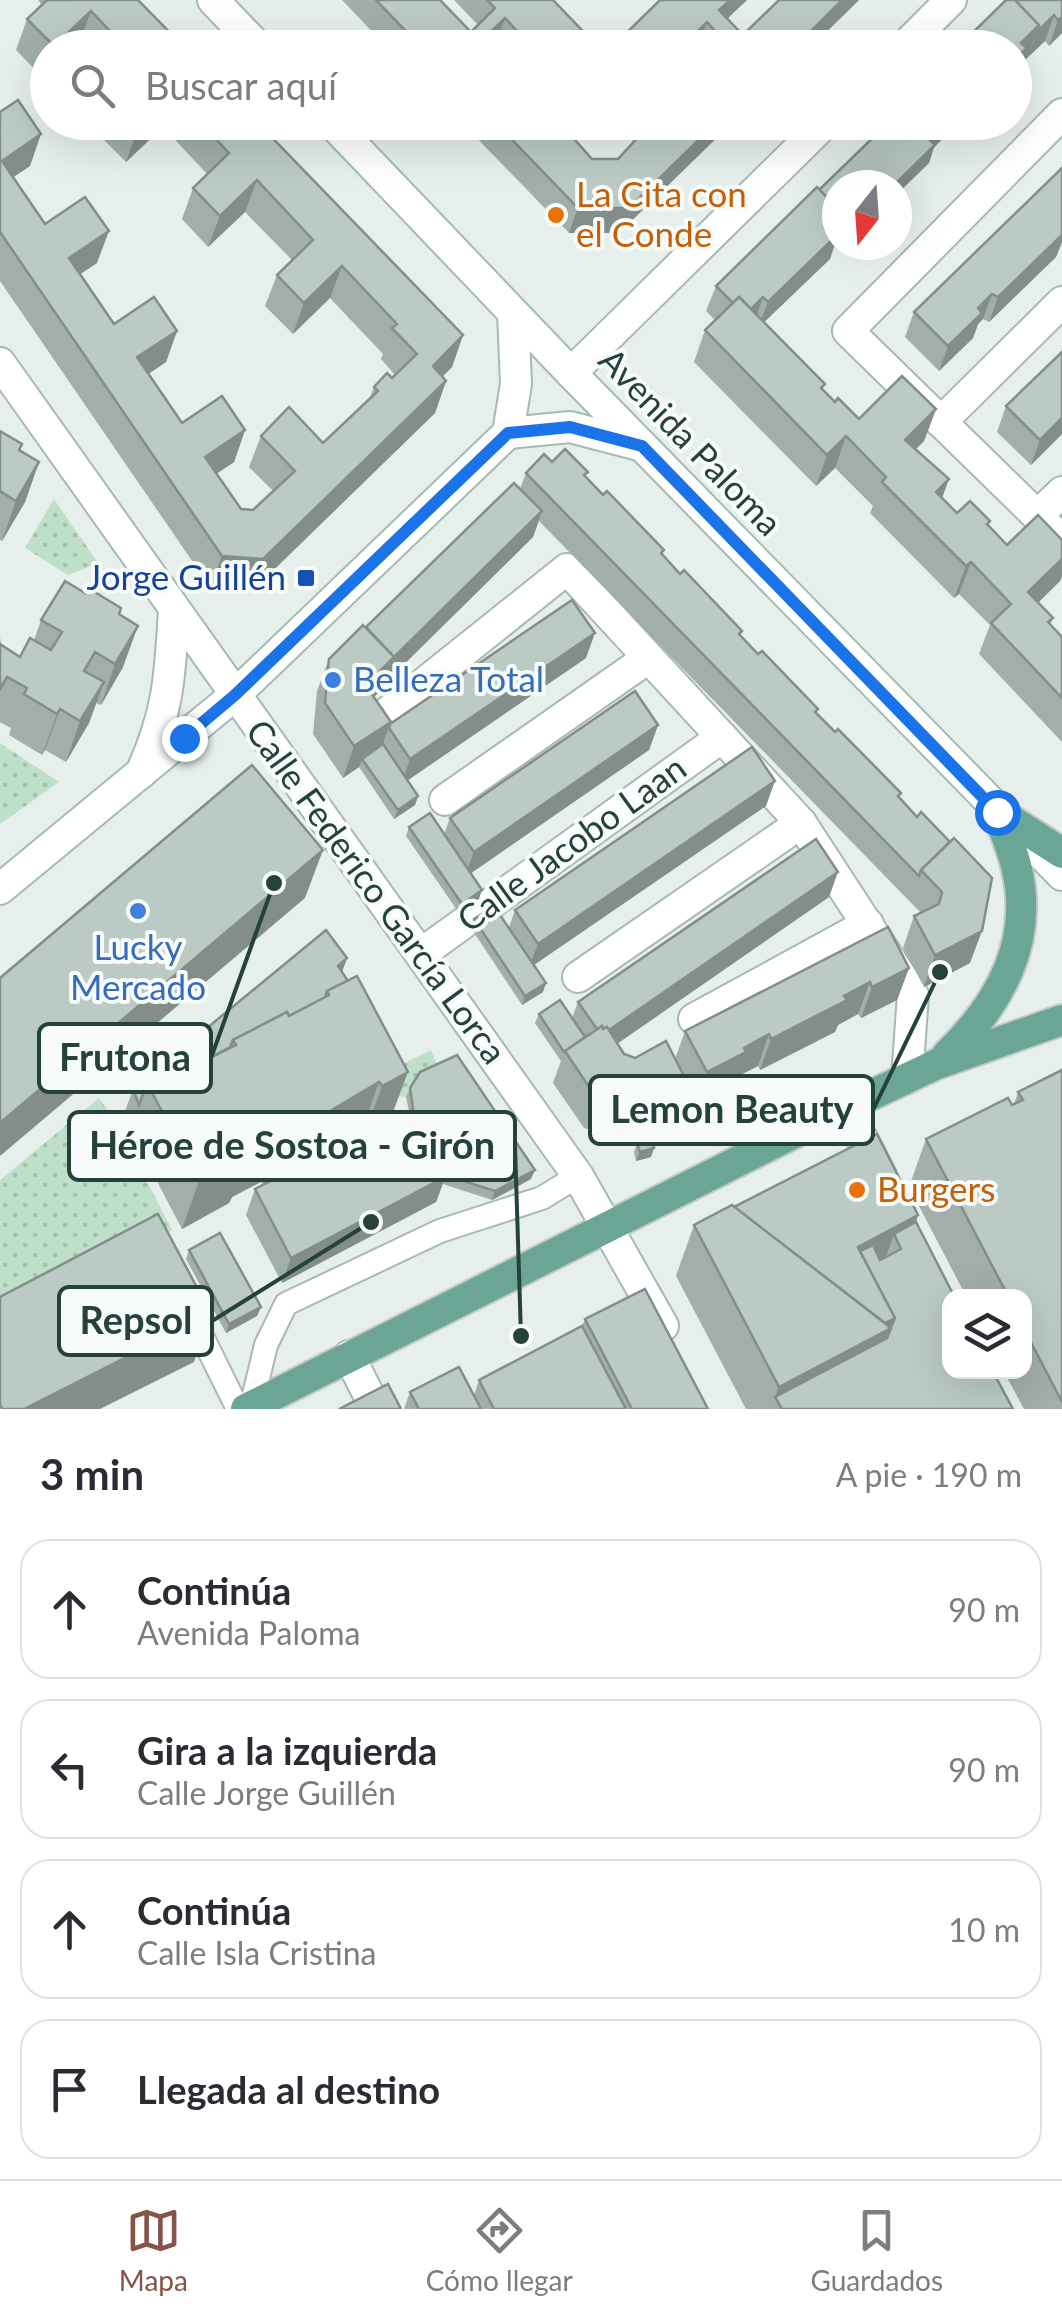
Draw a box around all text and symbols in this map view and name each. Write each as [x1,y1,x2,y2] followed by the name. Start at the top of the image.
[30,30,1032,140] search box
[65,58,120,113] icon: search
[145,62,337,108] text: Buscar aquí
[822,170,912,260] north arrow
[576,172,747,254] place label: La Cita con el Conde
[545,204,567,226] marker: La Cita con el Conde
[591,338,791,543] street label: Avenida Paloma
[87,555,286,597] place label: Jorge Guillén
[295,567,317,589] marker: Jorge Guillén
[353,657,544,699] place label: Belleza Total
[322,669,344,691] marker: Belleza Total
[239,711,517,1071] street label: Calle Federico García Lorca
[162,716,208,762] route end
[448,745,693,939] street label: Calle Jacobo Laan
[975,790,1021,836] route start
[127,900,149,922] marker: Lucky Mercado
[70,925,206,1007] place label: Lucky Mercado
[39,1024,211,1092] callout: Frutona
[59,1033,191,1079] text: Frutona
[590,1076,873,1144] callout: Lemon Beauty
[610,1085,855,1131] text: Lemon Beauty
[69,1112,515,1180] callout: Héroe de Sostoa - Girón
[89,1121,495,1167] text: Héroe de Sostoa - Girón
[877,1167,995,1209] place label: Burgers
[846,1179,868,1201] marker: Burgers
[59,1287,212,1355] callout: Repsol
[942,1289,1032,1379] map controls
[942,1289,1032,1379] button: layers
[79,1296,193,1342] text: Repsol
[40,1449,144,1499] text: 3 min
[836,1455,1022,1494] text: A pie · 190 m
[137,1567,291,1613] text: Continúa
[42,1582,97,1637] icon: ahead
[948,1590,1020,1629] text: 90 m
[137,1613,360,1652] text: Avenida Paloma
[137,1727,437,1773] text: Gira a la izquierda
[42,1742,97,1797] icon: left
[948,1750,1020,1789] text: 90 m
[137,1773,396,1812] text: Calle Jorge Guillén
[137,1887,291,1933] text: Continúa
[42,1902,97,1957] icon: ahead
[948,1910,1020,1949] text: 10 m
[137,1933,376,1972] text: Calle Isla Cristina
[42,2062,97,2117] icon: arrive
[137,2066,440,2112] text: Llegada al destino
[119,2203,188,2297] tab: Mapa
[426,2203,573,2297] tab: Cómo llegar
[810,2203,943,2297] tab: Guardados

